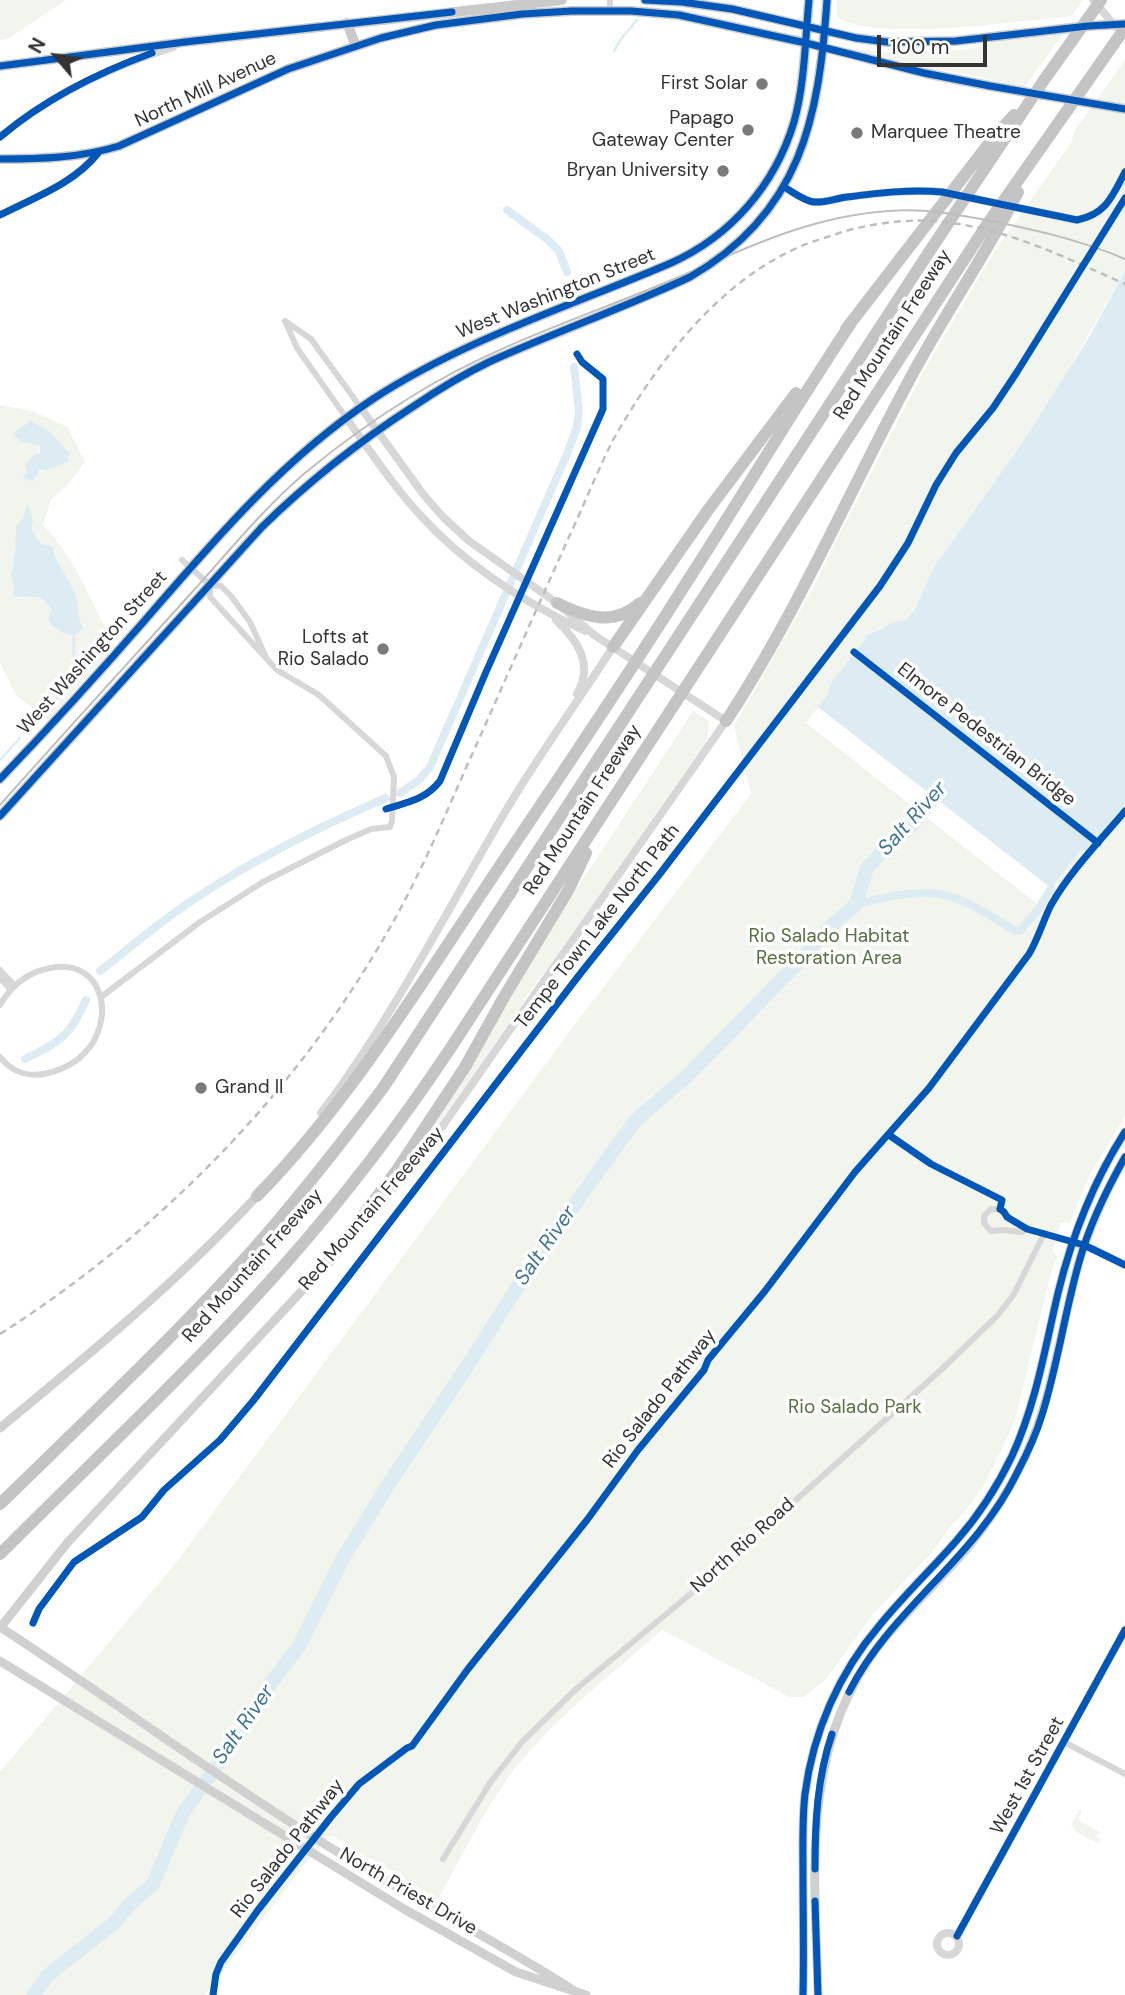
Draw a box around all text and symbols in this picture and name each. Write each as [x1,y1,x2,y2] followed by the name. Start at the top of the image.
[21,21,91,91] north arrow
[880,21,990,65] scale bar
[23,33,51,58] text: N
[890,33,950,61] text: 100 m
[132,47,280,133] street label: North Mill Avenue
[661,73,748,95] place label: First Solar
[754,76,770,92] marker: First Solar
[592,108,734,152] place label: Papago Gateway Center
[740,122,756,138] marker: Papago Gateway Center
[871,122,1021,144] place label: Marquee Theatre
[849,125,865,141] marker: Marquee Theatre
[567,160,709,182] place label: Bryan University
[715,163,731,179] marker: Bryan University
[453,244,659,344] street label: West Washington Street
[829,246,957,424] street label: Red Mountain Freeway
[13,566,173,740] street label: West Washington Street
[278,627,369,671] place label: Lofts at Rio Salado
[375,641,391,657] marker: Lofts at Rio Salado
[892,658,1080,812] street label: Elmore Pedestrian Bridge
[519,721,647,899] street label: Red Mountain Freeway
[873,777,953,861] water label: Salt River
[511,820,685,1034] street label: Tempe Town Lake North Path
[748,926,910,970] park label: Rio Salado Habitat Restoration Area
[215,1077,284,1099] place label: Grand II
[193,1080,209,1096] marker: Grand II
[295,1122,449,1296] street label: Red Mountain Freeeway
[178,1185,328,1347] street label: Red Mountain Freeway
[510,1202,582,1290] water label: Salt River
[599,1325,721,1473] street label: Rio Salado Pathway
[788,1397,922,1419] park label: Rio Salado Park
[687,1494,799,1598] street label: North Rio Road
[208,1681,280,1769] water label: Salt River
[986,1713,1070,1839] street label: West 1st Street
[227,1775,349,1923] street label: Rio Salado Pathway
[335,1843,481,1941] street label: North Priest Drive

